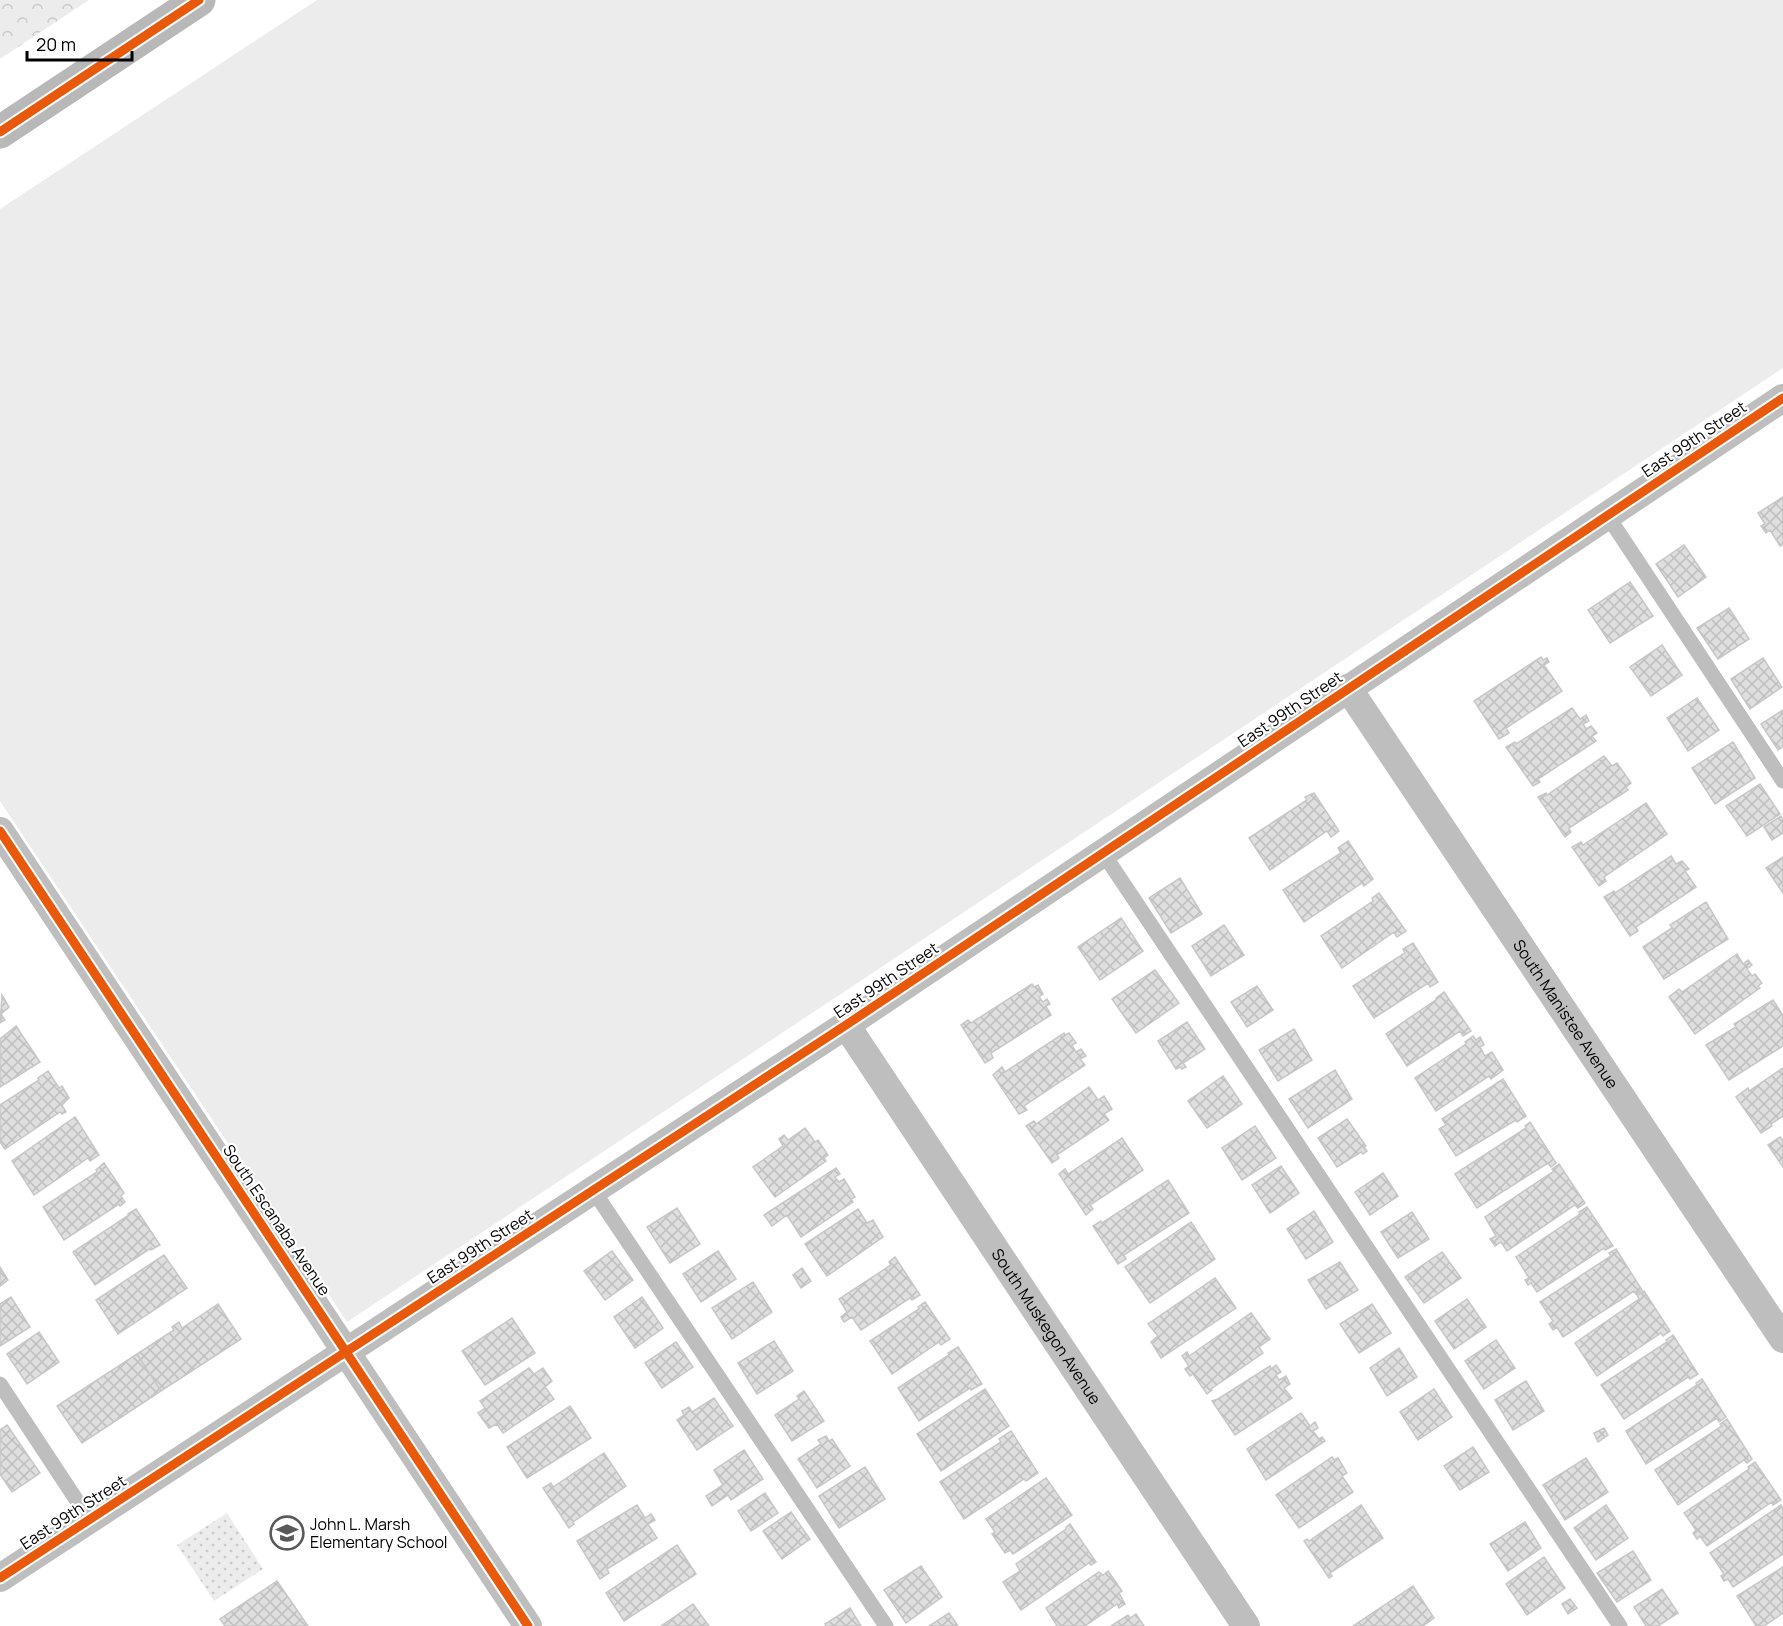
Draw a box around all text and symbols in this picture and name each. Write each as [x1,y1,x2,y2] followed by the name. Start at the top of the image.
[27,24,132,62] scale bar
[36,32,76,56] text: 20 m
[1637,396,1751,482] street label: East 99th Street
[1233,666,1347,752] street label: East 99th Street
[1508,935,1624,1093] street label: South Manistee Avenue
[829,937,943,1023] street label: East 99th Street
[218,1140,336,1300] street label: South Escanaba Avenue
[423,1204,537,1288] street label: East 99th Street
[987,1244,1106,1409] street label: South Muskegon Avenue
[16,1470,130,1554] street label: East 99th Street
[310,1513,448,1553] place label: John L. Marsh Elementary School
[269,1515,305,1551] school or university icon: John L. Marsh Elementary School

